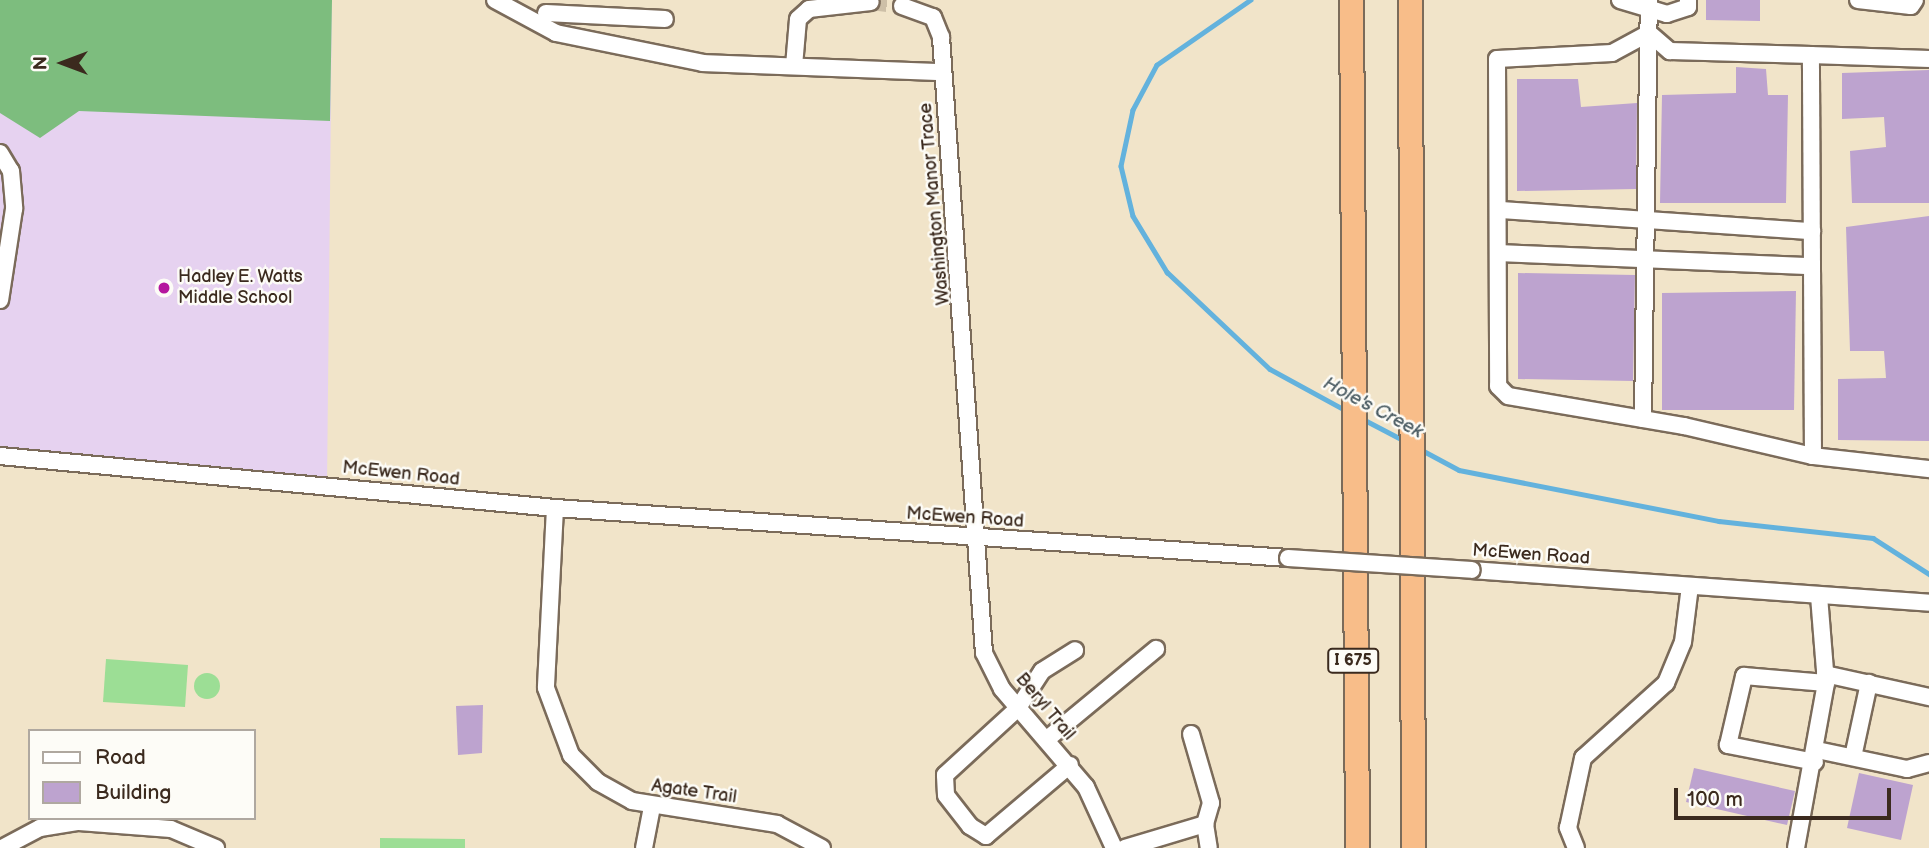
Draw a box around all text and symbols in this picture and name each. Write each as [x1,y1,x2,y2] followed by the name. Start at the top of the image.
[28,28,98,98] north arrow
[30,56,53,70] text: N
[915,102,955,306] street label: Washington Manor Trace
[178,267,305,310] place label: Hadley E. Watts Middle School
[156,280,172,296] marker: Hadley E. Watts Middle School
[1319,372,1427,444] water label: Hole's Creek
[341,457,461,491] street label: McEwen Road
[905,503,1025,533] street label: McEwen Road
[1471,540,1591,570] street label: McEwen Road
[1327,648,1379,674] road number: I 675
[1010,669,1080,745] street label: Beryl Trail
[28,729,256,820] legend
[95,745,146,770] text: Road
[1677,774,1894,818] scale bar
[650,775,738,809] street label: Agate Trail
[95,780,171,805] text: Building
[1687,787,1743,812] text: 100 m

